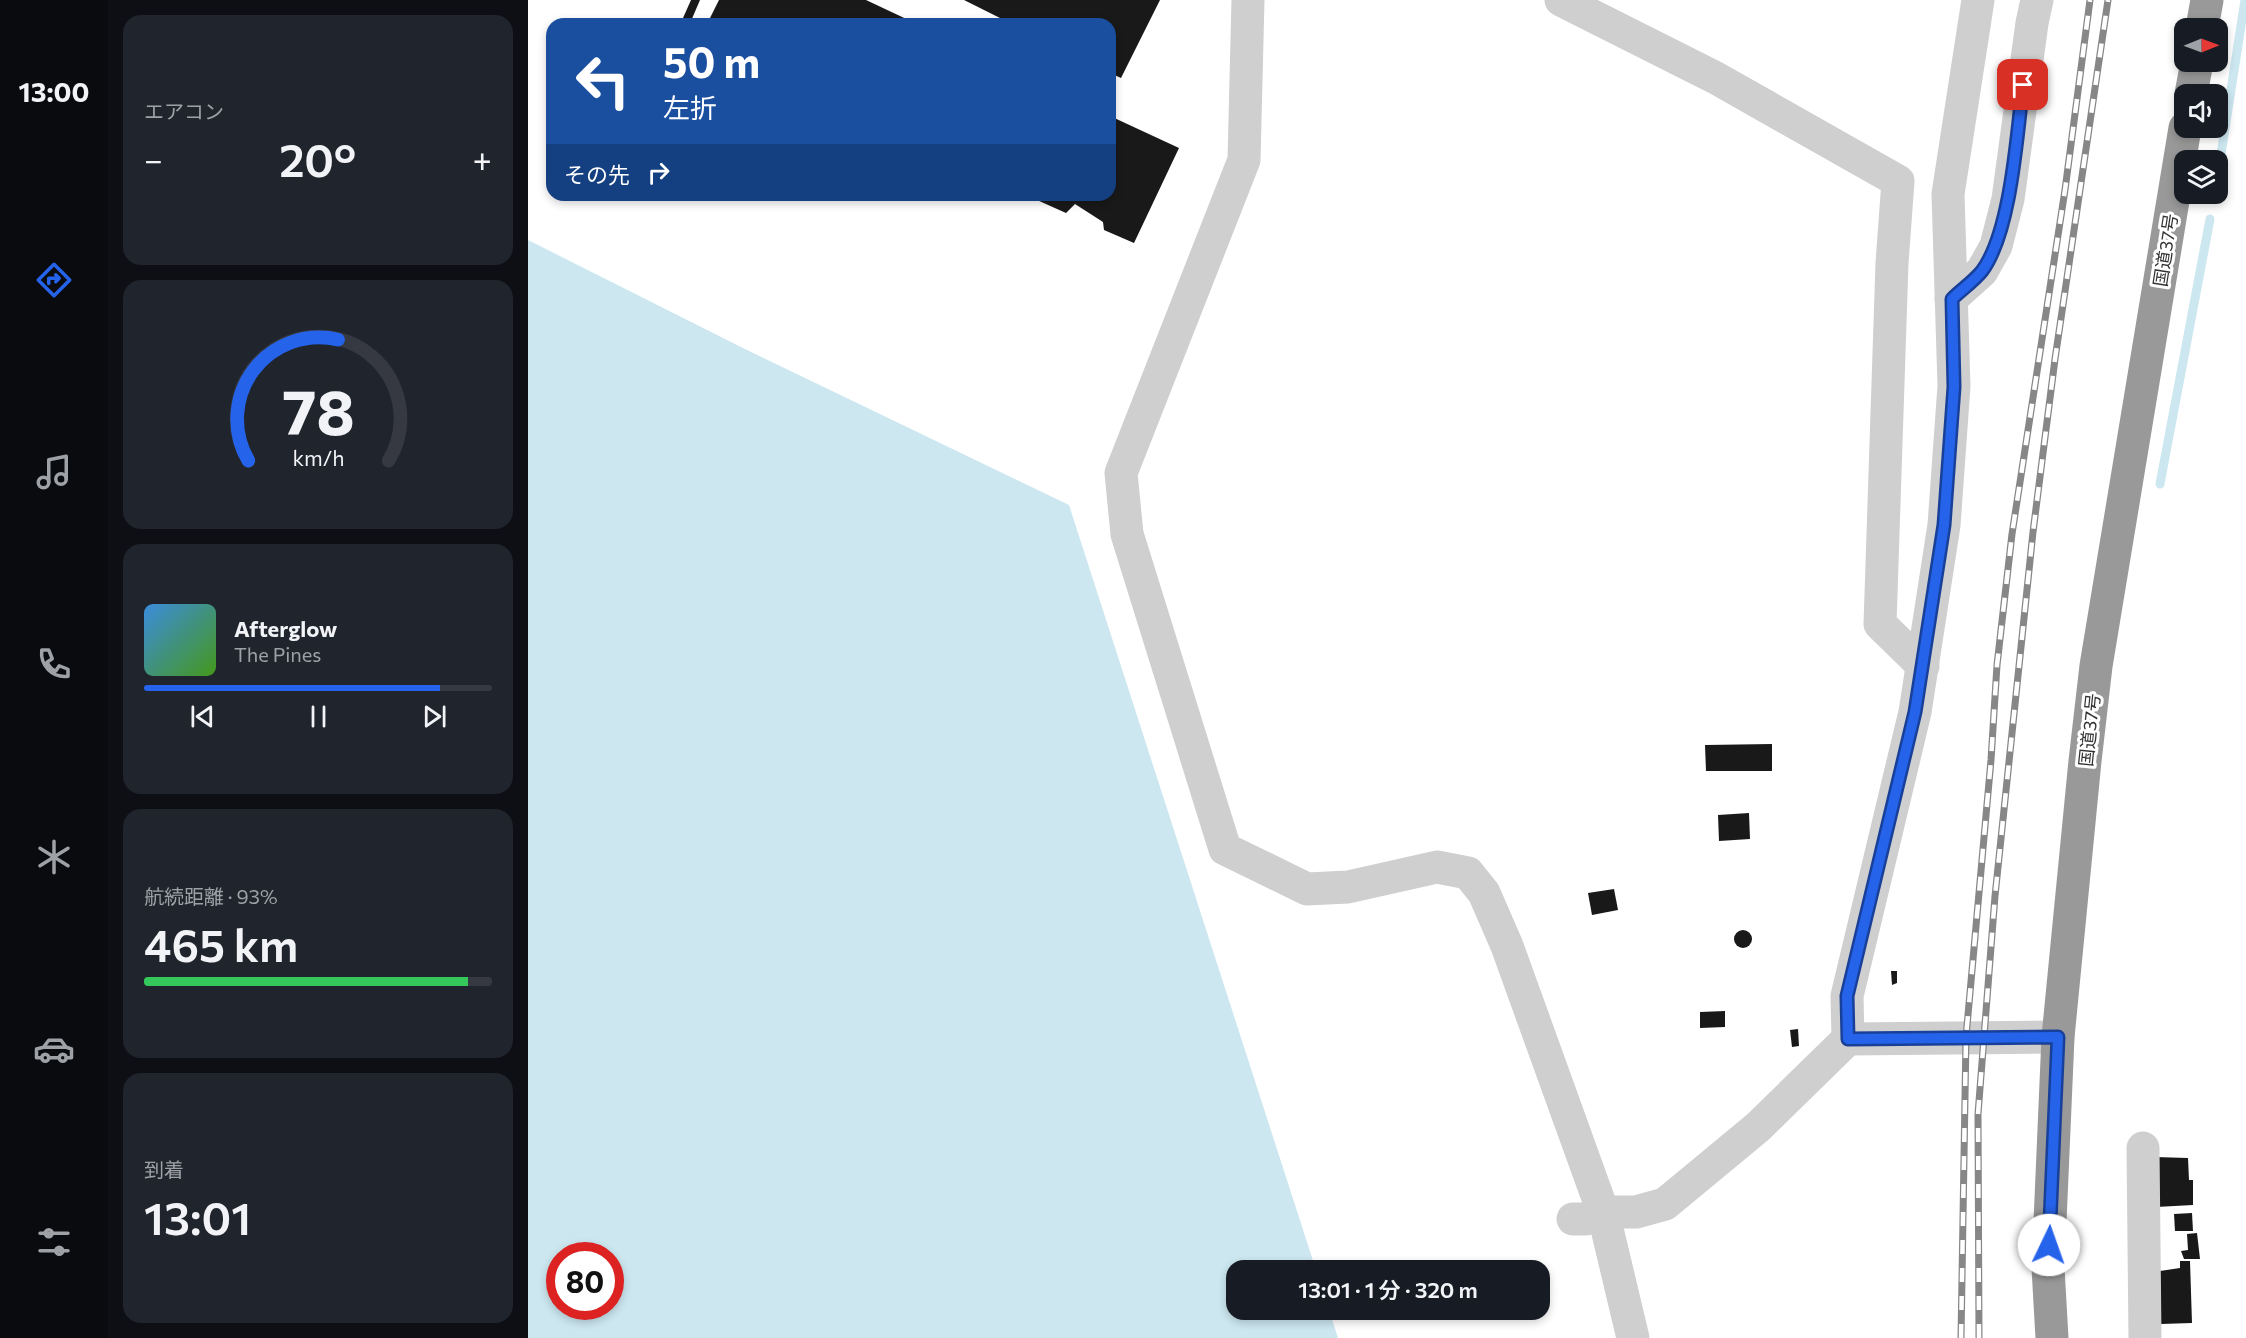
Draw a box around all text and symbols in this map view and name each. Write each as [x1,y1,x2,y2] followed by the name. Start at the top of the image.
[2174,18,2228,72] north arrow
[2174,18,2228,204] map controls
[663,35,760,87] text: 50 m
[564,42,642,120] icon: left
[1997,59,2048,110] pin
[2006,68,2039,101] icon: arrive
[19,75,89,108] text: 13:00
[2174,84,2228,138] button: sound
[663,91,717,124] text: 左折
[144,99,224,123] text: エアコン
[279,131,356,186] text: 20°
[144,138,163,179] text: −
[473,138,492,179] text: +
[2174,150,2228,204] button: layers
[642,156,675,189] icon: right
[564,161,630,188] text: その先
[2148,212,2182,288] street label: 国道37号
[33,259,75,301] icon: directions
[282,373,354,449] text: 78
[292,445,344,471] text: km/h
[33,451,75,493] icon: music
[234,615,337,642] text: Afterglow
[234,642,321,666] text: The Pines
[33,643,75,685] icon: phone
[2074,692,2104,768] street label: 国道37号
[186,700,219,733] icon: previous
[302,700,335,733] icon: pause
[418,700,451,733] icon: next
[33,836,75,878] icon: climate
[144,884,278,908] text: 航続距離 · 93%
[144,916,298,971] text: 465 km
[33,1028,75,1070] icon: car
[144,1157,184,1181] text: 到着
[144,1189,251,1244] text: 13:01
[2017,1213,2081,1277] position arrow
[33,1221,75,1263] icon: filters
[546,1242,624,1320] speed limit sign: 80
[1298,1276,1478,1303] text: 13:01 · 1 分 · 320 m

